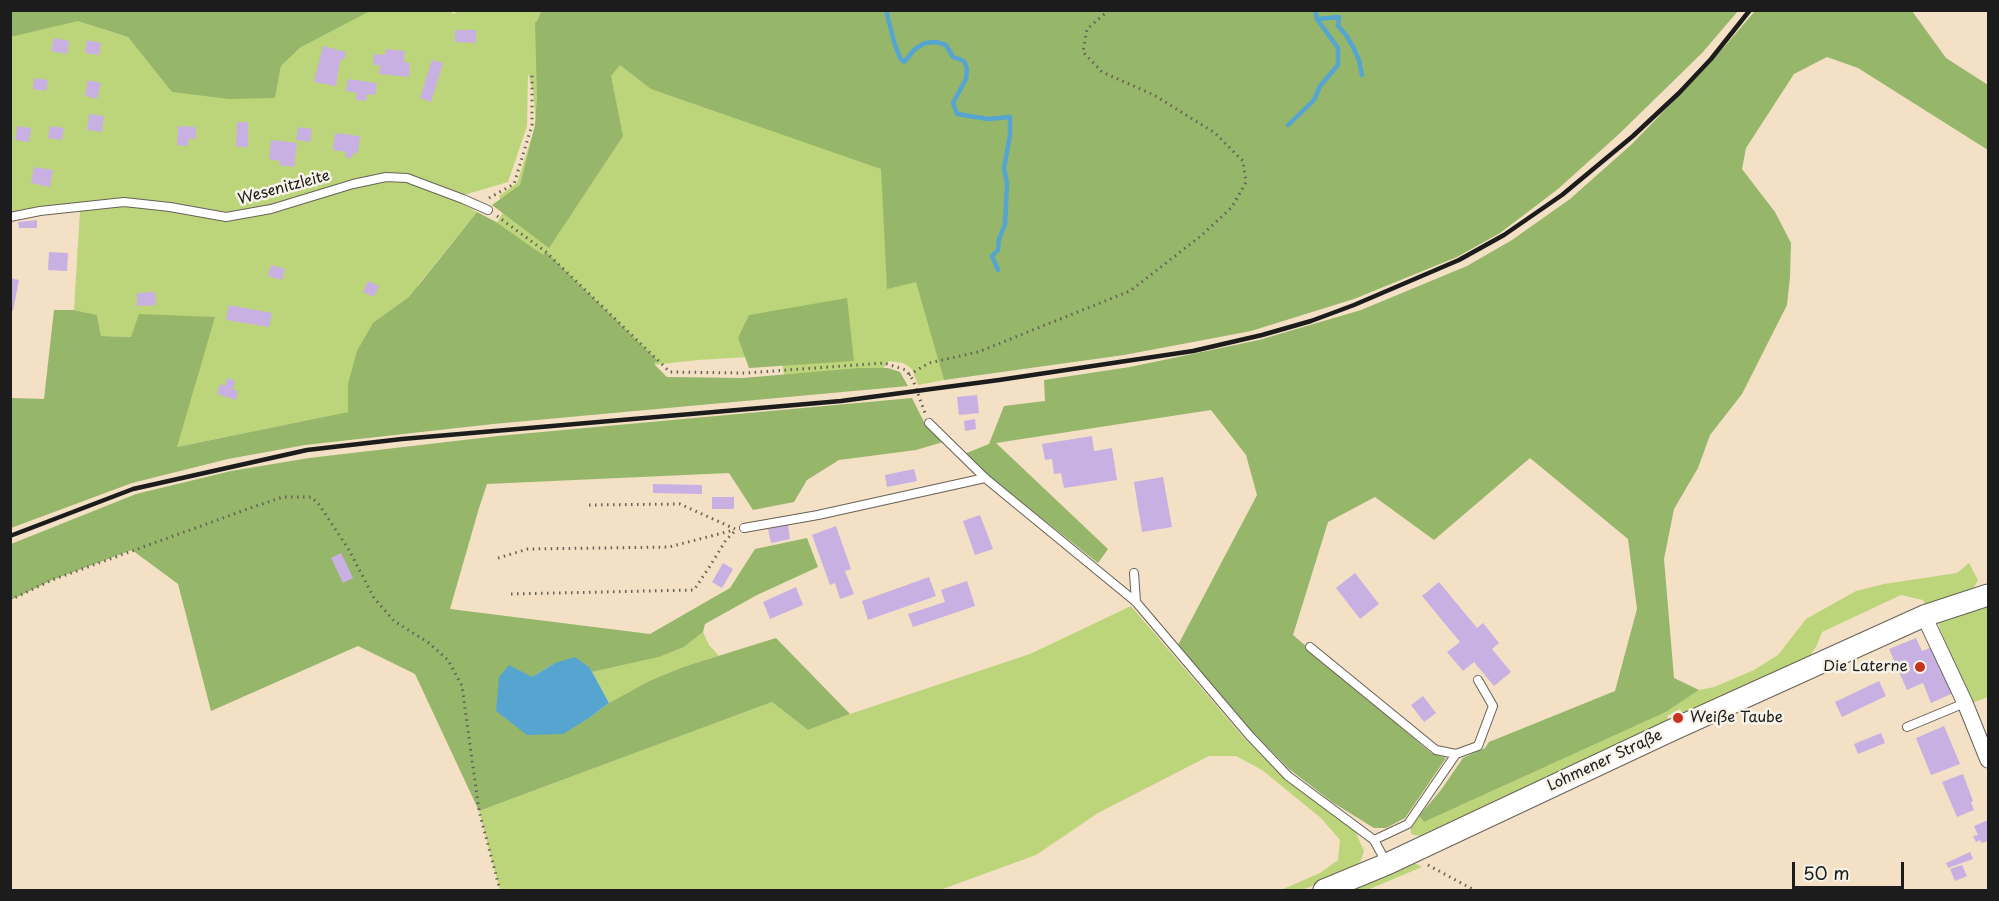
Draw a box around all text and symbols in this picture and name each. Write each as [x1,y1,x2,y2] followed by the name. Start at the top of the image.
[236,167,332,209] street label: Wesenitzleite
[1823,658,1908,676] place label: Die Laterne
[1913,660,1927,674] marker: Die Laterne
[1690,709,1783,727] place label: Weiße Taube
[1671,711,1685,725] marker: Weiße Taube
[1545,726,1665,796] street label: Lohmener Straße
[1795,850,1908,888] scale bar
[1803,859,1850,886] text: 50 m

